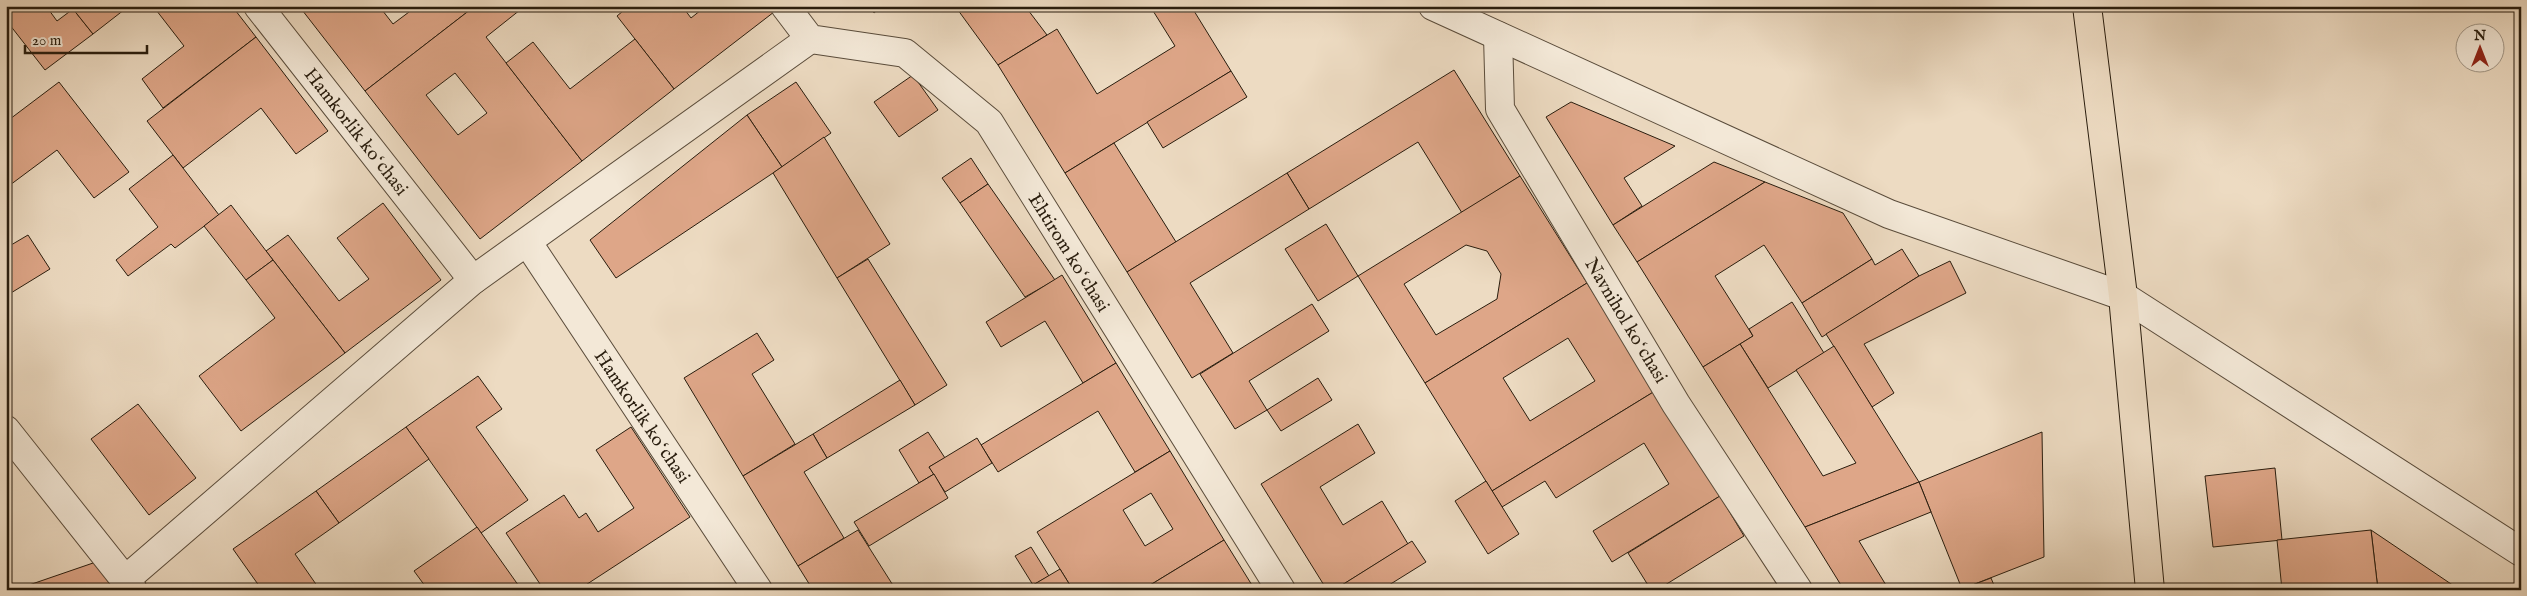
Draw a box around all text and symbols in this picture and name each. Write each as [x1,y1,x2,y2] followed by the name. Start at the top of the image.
[25,22,148,54] scale bar
[2454,22,2504,72] north arrow
[2473,27,2486,45] text: N
[32,31,62,50] text: 20 m
[298,63,413,201] street label: Hamkorlik koʻchasi
[1022,189,1114,317] street label: Ehtirom koʻchasi
[1578,254,1672,388] street label: Navnihol koʻchasi
[588,346,695,488] street label: Hamkorlik koʻchasi

